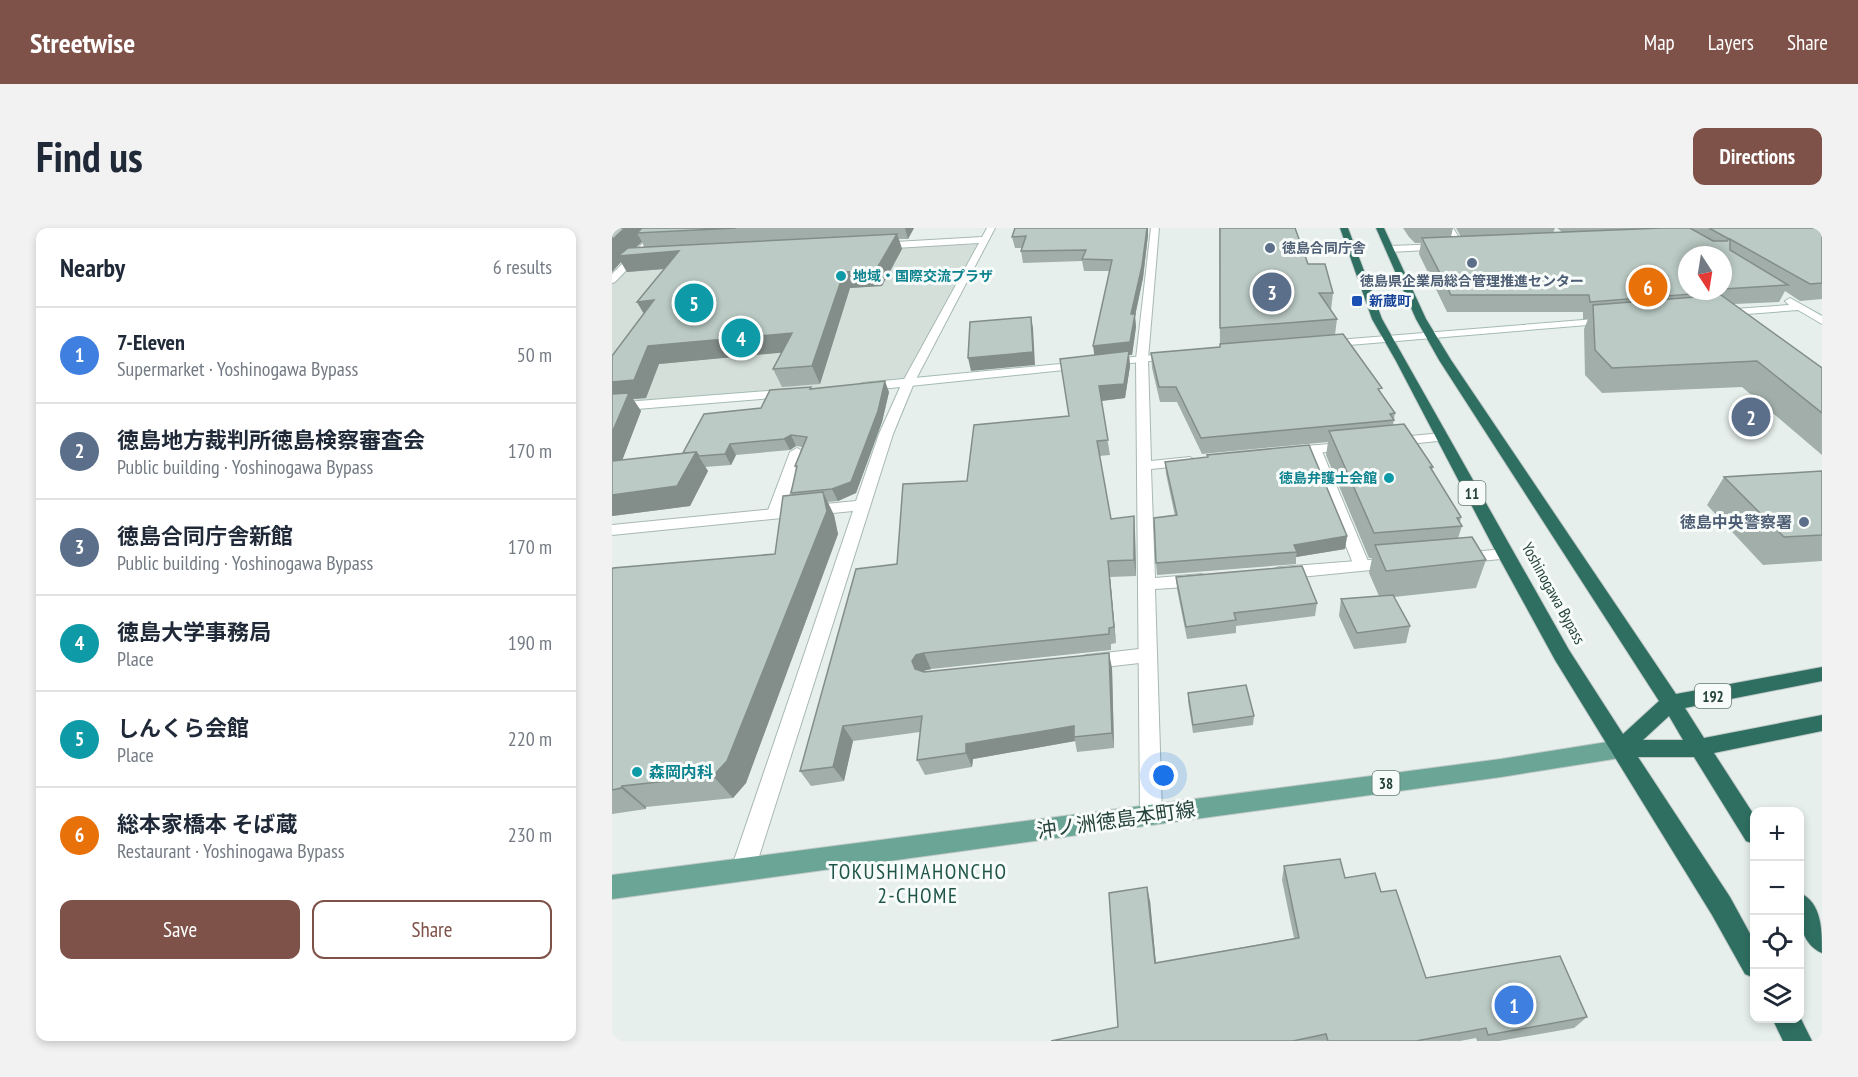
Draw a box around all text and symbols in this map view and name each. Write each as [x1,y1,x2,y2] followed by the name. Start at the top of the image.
[30,24,135,61] text: Streetwise
[1644,29,1675,56] text: Map
[1708,29,1754,56] text: Layers
[1787,29,1828,56] text: Share
[1693,128,1822,185] button: Directions
[36,129,143,184] text: Find us
[1282,239,1366,257] place label: 徳島合同庁舎
[1263,241,1277,255] marker: 徳島合同庁舎
[1678,246,1732,300] north arrow
[60,251,125,284] text: Nearby
[493,254,552,280] text: 6 results
[1465,256,1479,270] marker: 徳島県企業局総合管理推進センター
[1628,264,1668,310] pin: 6
[853,267,993,285] place label: 地域・国際交流プラザ
[834,269,848,283] marker: 地域・国際交流プラザ
[1252,270,1292,314] pin: 3
[1360,272,1584,290] place label: 徳島県企業局総合管理推進センター
[674,280,713,326] pin: 5
[1369,292,1411,310] place label: 新蔵町
[1350,294,1364,308] marker: 新蔵町
[722,316,760,360] pin: 4
[117,328,185,356] text: 7-Eleven
[75,342,84,368] text: 1
[517,342,552,368] text: 50 m
[117,356,358,382] text: Supermarket · Yoshinogawa Bypass
[1732,394,1770,440] pin: 2
[117,426,425,454] text: 徳島地方裁判所徳島検察審査会
[75,438,84,464] text: 2
[508,438,552,464] text: 170 m
[117,454,373,480] text: Public building · Yoshinogawa Bypass
[1279,469,1377,487] place label: 徳島弁護士会館
[1382,471,1396,485] marker: 徳島弁護士会館
[1458,481,1486,505] road number: 11
[1680,512,1792,532] place label: 徳島中央警察署
[1797,515,1811,529] marker: 徳島中央警察署
[117,522,293,550] text: 徳島合同庁舎新館
[75,534,84,560] text: 3
[508,534,552,560] text: 170 m
[1518,539,1590,647] street label: Yoshinogawa Bypass
[117,550,373,576] text: Public building · Yoshinogawa Bypass
[117,618,271,646] text: 徳島大学事務局
[75,630,84,656] text: 4
[508,630,552,656] text: 190 m
[117,646,154,672] text: Place
[1695,684,1731,708] road number: 192
[117,714,249,742] text: しんくら会館
[75,726,84,752] text: 5
[508,726,552,752] text: 220 m
[117,742,154,768] text: Place
[1149,761,1178,790] your location
[649,762,713,782] place label: 森岡内科
[630,765,644,779] marker: 森岡内科
[1372,771,1400,795] road number: 38
[1035,796,1197,844] street label: 沖ノ洲徳島本町線
[1750,807,1804,1023] map controls
[1750,807,1804,861] button: +
[117,810,298,838] text: 総本家橋本 そば蔵
[75,822,84,848] text: 6
[508,822,552,848] text: 230 m
[117,838,345,864] text: Restaurant · Yoshinogawa Bypass
[829,858,1007,909] district label: TOKUSHIMAHONCHO 2-CHOME
[1750,861,1804,915] button: −
[60,900,300,959] button: Save
[312,900,552,959] button: Share
[1750,915,1804,969] button: locate
[1750,969,1804,1023] button: layers
[1494,982,1534,1028] pin: 1

